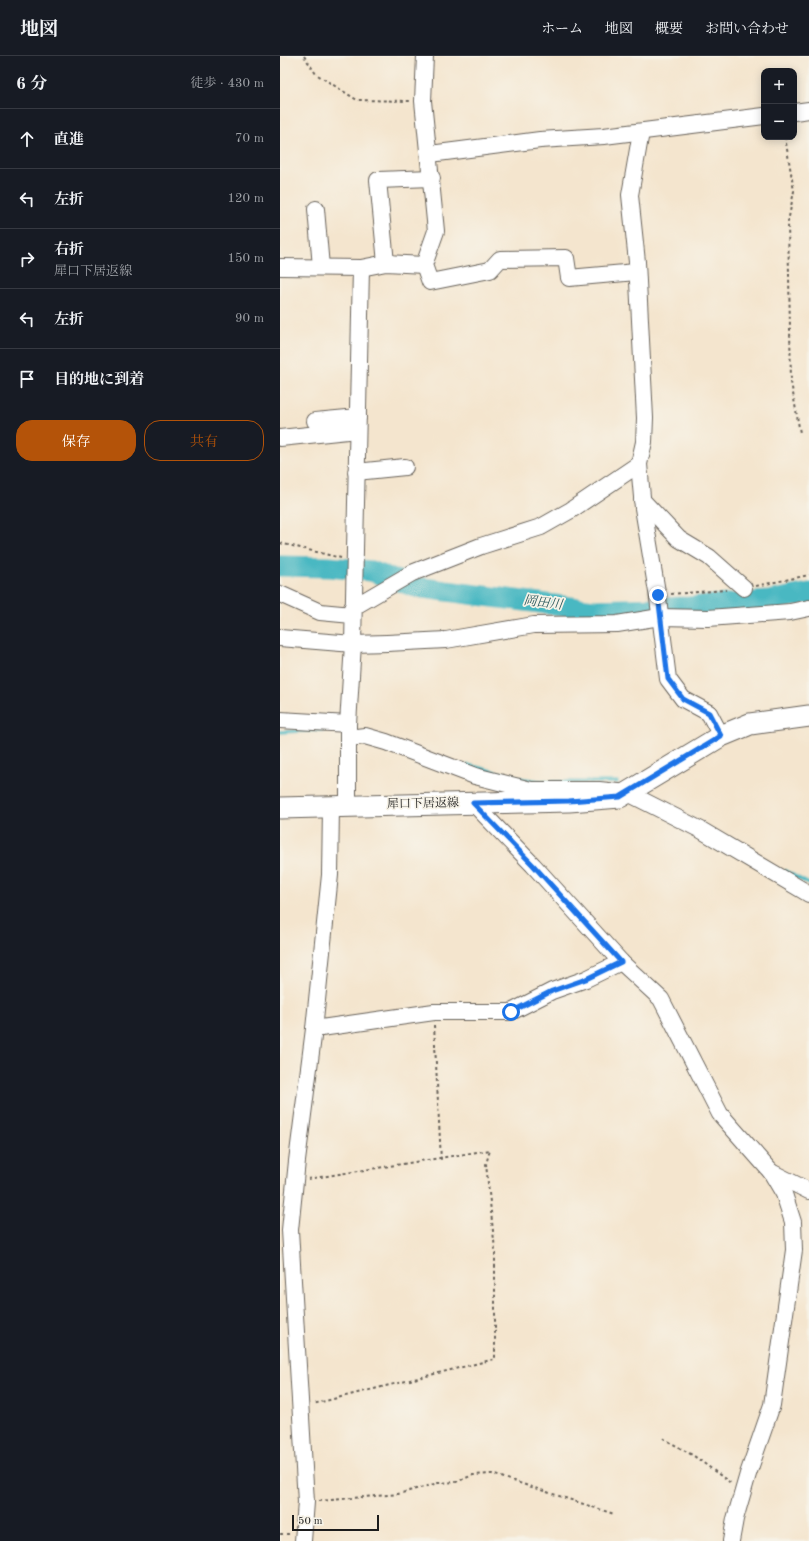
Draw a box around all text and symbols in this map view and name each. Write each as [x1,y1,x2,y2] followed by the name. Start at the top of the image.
[20,21,58,40] text: 地図
[541,22,583,36] text: ホーム
[605,22,633,36] text: 地図
[655,22,683,36] text: 概要
[705,22,789,36] text: お問い合わせ
[761,68,797,140] map controls
[761,68,797,104] button: +
[16,76,48,93] text: 6 分
[190,77,264,90] text: 徒歩 · 430 m
[761,104,797,140] button: −
[16,128,38,150] icon: ahead
[235,132,264,145] text: 70 m
[54,133,84,148] text: 直進
[16,188,38,210] icon: left
[227,192,264,205] text: 120 m
[54,193,84,208] text: 左折
[54,243,84,258] text: 右折
[16,248,38,270] icon: right
[227,252,264,265] text: 150 m
[54,265,132,278] text: 犀口下居返線
[16,308,38,330] icon: left
[235,312,264,325] text: 90 m
[54,313,84,328] text: 左折
[16,368,38,390] icon: arrive
[54,373,144,388] text: 目的地に到着
[16,420,136,461] button: 保存
[144,420,264,461] button: 共有
[649,586,667,604] route end
[523,593,565,612] water label: 岡田川
[387,795,459,811] street label: 犀口下居返線
[502,1003,520,1021] route start
[292,1513,379,1532] scale bar
[298,1516,323,1527] text: 50 m

